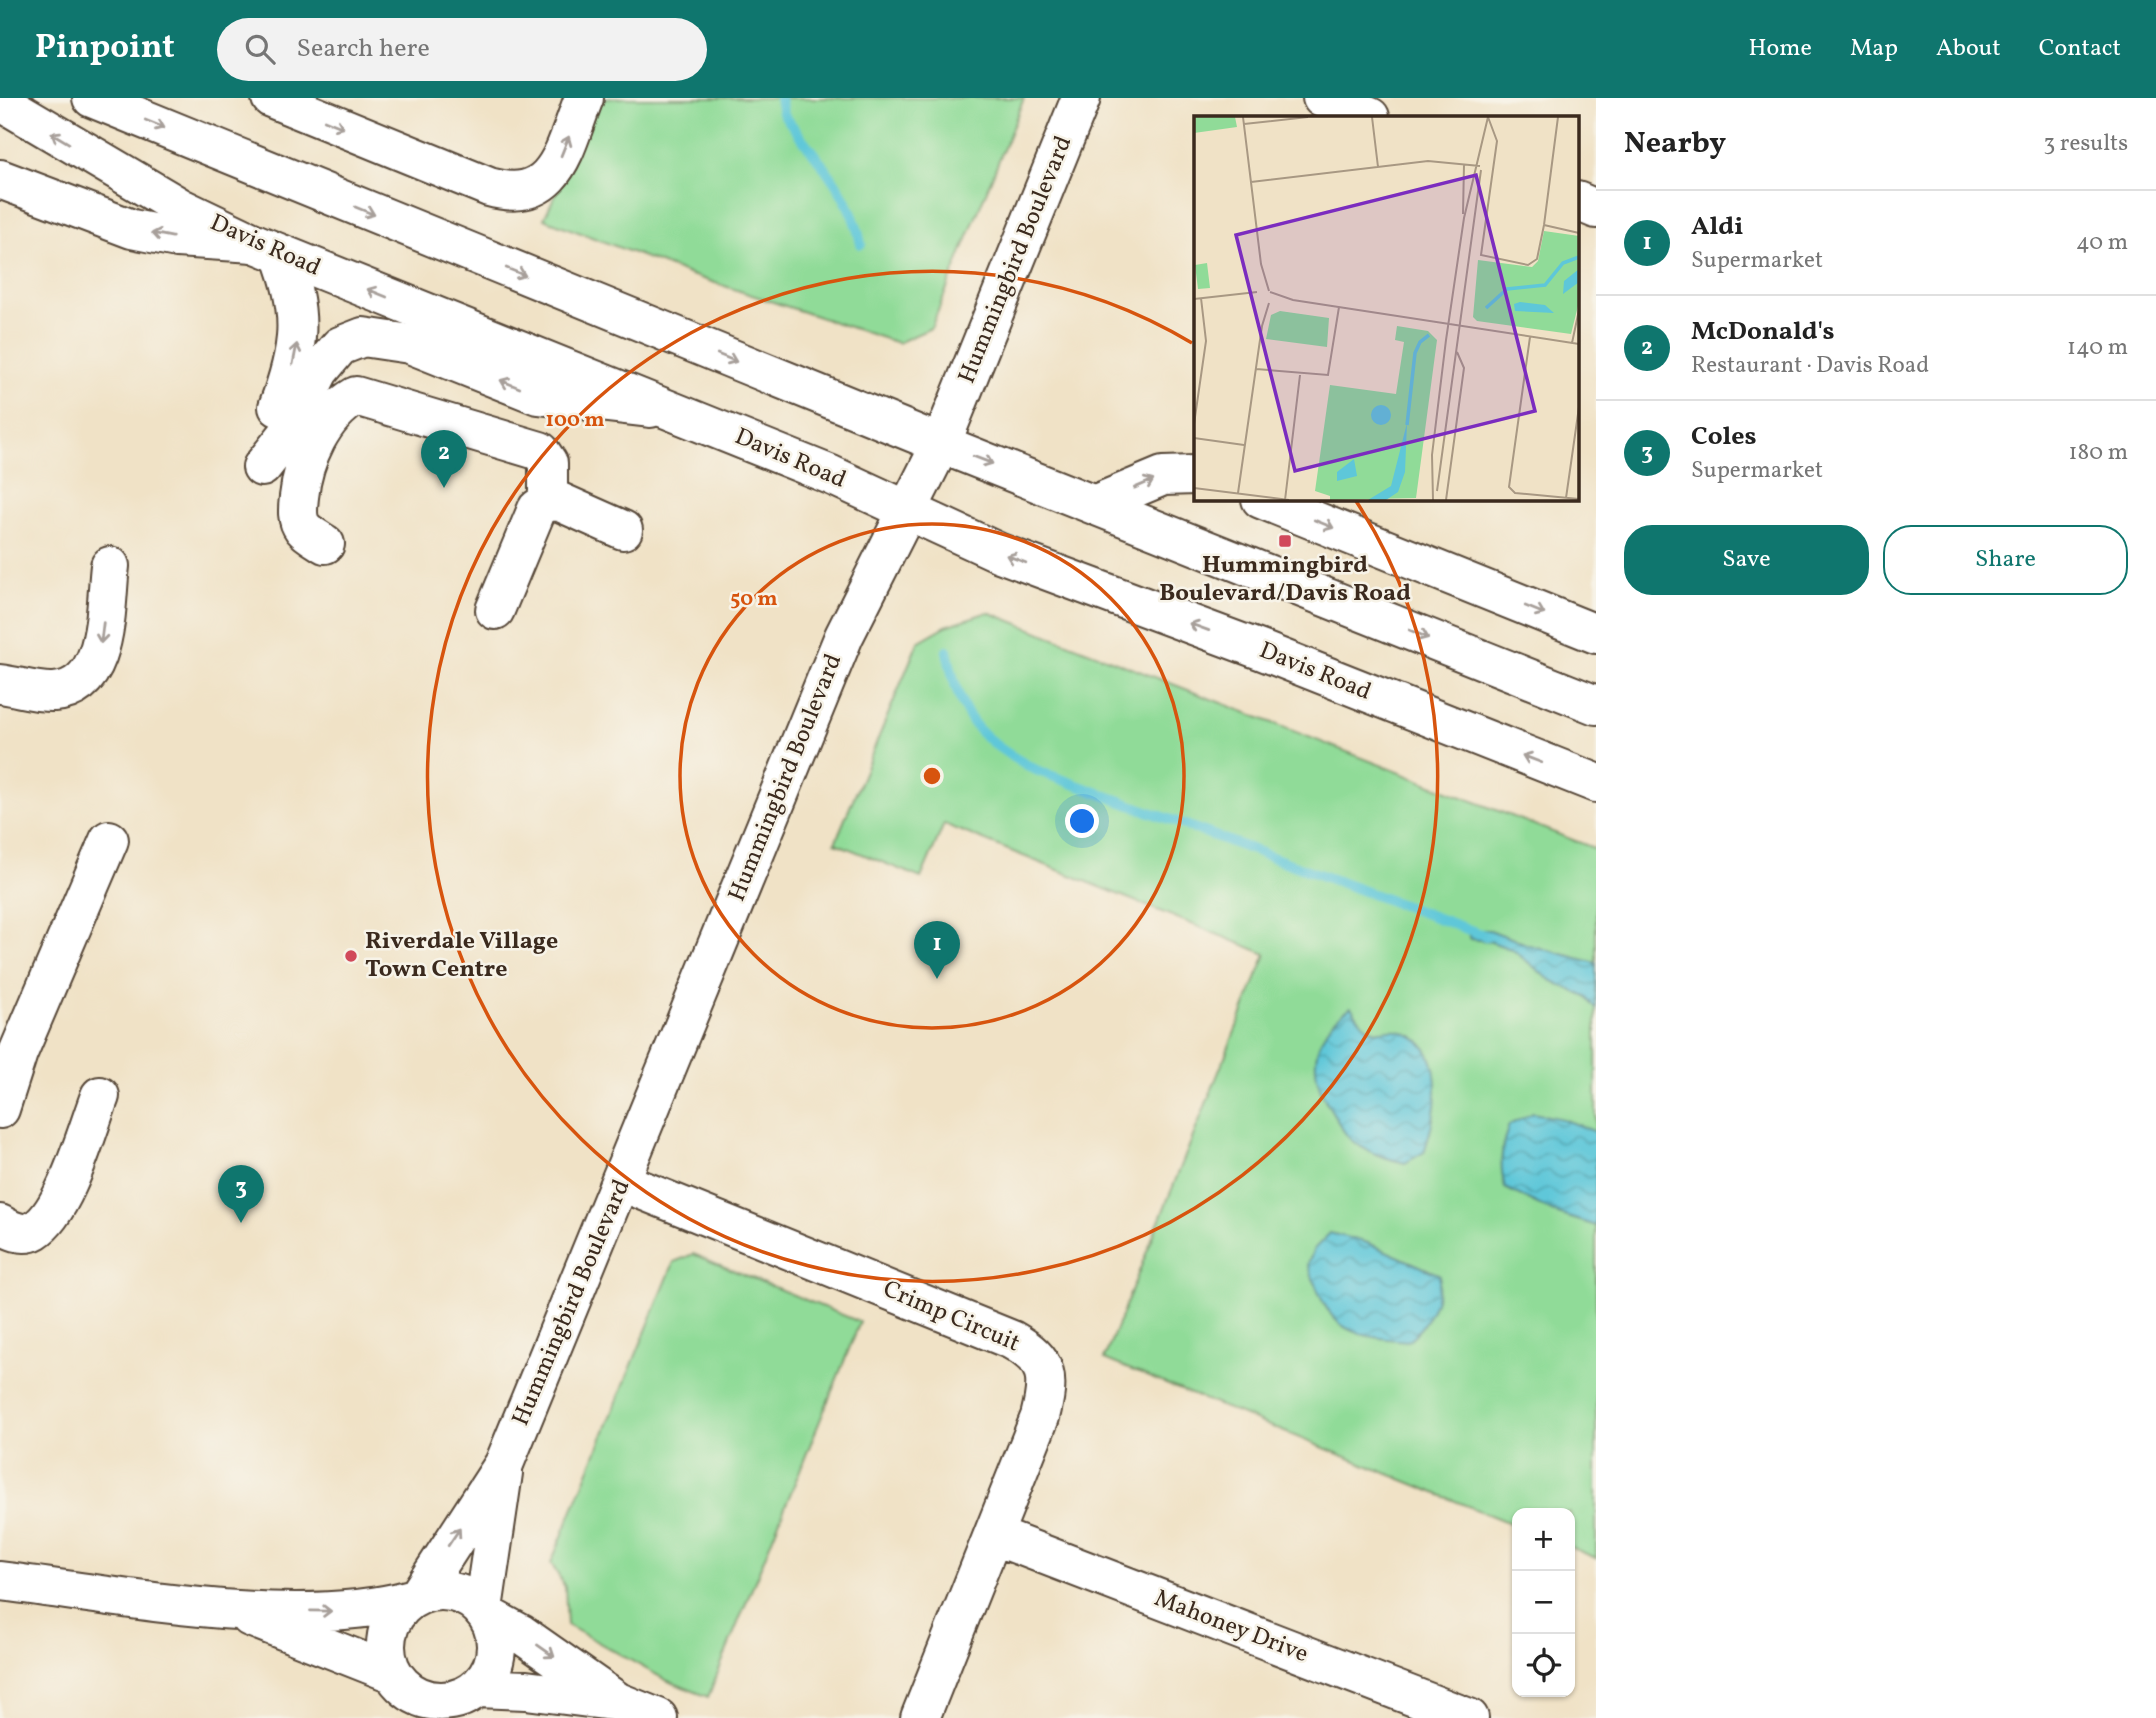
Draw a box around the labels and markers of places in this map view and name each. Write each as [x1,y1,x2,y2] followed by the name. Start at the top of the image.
[421,430,467,488] pin: 2
[1277,533,1293,549] marker: Hummingbird Boulevard/Davis Road
[1159,549,1411,611] place label: Hummingbird Boulevard/Davis Road
[920,764,944,788] centre of rings
[914,921,960,979] pin: 1
[365,925,558,987] place label: Riverdale Village Town Centre
[343,948,359,964] marker: Riverdale Village Town Centre
[218,1165,264,1223] pin: 3

